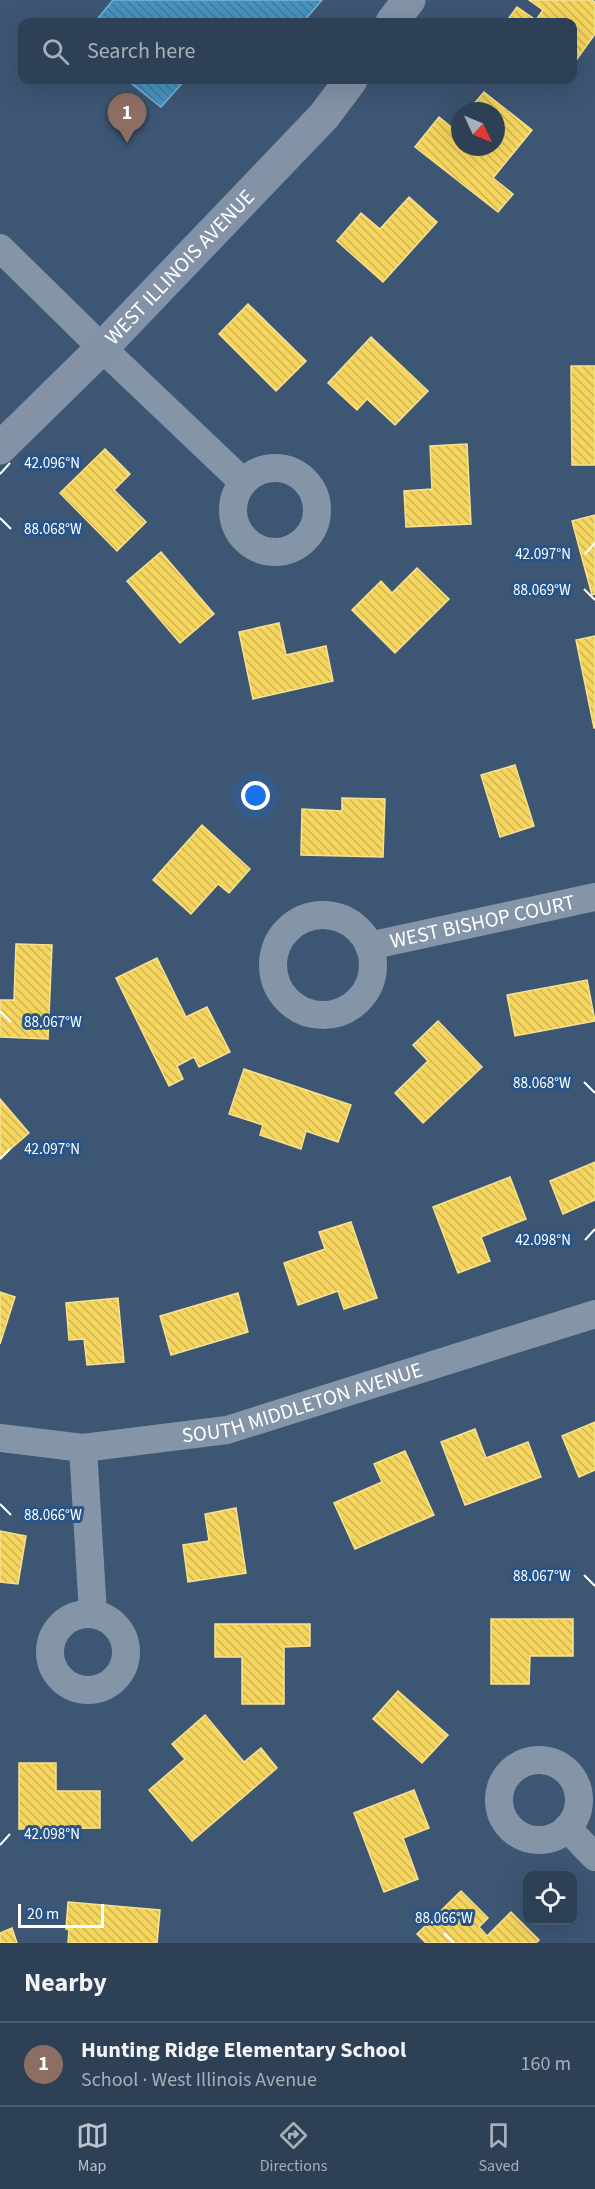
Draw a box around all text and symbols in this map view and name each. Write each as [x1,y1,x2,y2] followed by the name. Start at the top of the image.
[18,18,577,84] search box
[39,35,72,68] icon: search
[87,35,195,67] text: Search here
[108,94,146,143] pin: 1
[451,102,505,156] north arrow
[98,182,261,351] street label: WEST ILLINOIS AVENUE
[24,453,80,474] text: 42.096°N
[24,519,82,540] text: 88.068°W
[515,544,571,565] text: 42.097°N
[513,580,571,601] text: 88.069°W
[241,781,270,810] your location
[387,887,578,956] street label: WEST BISHOP COURT
[24,1012,82,1033] text: 88.067°W
[513,1073,571,1094] text: 88.068°W
[24,1139,80,1160] text: 42.097°N
[515,1230,571,1251] text: 42.098°N
[180,1354,426,1451] street label: SOUTH MIDDLETON AVENUE
[24,1505,82,1526] text: 88.066°W
[513,1566,571,1587] text: 88.067°W
[24,1824,80,1845] text: 42.098°N
[523,1871,577,1925] map controls
[523,1871,577,1925] button: locate
[18,1901,104,1928] scale bar
[27,1903,59,1925] text: 20 m
[415,1908,473,1929] text: 88.066°W
[24,1964,107,2001] text: Nearby
[81,2034,406,2066] text: Hunting Ridge Elementary School
[38,2050,49,2078] text: 1
[521,2050,571,2078] text: 160 m
[81,2066,317,2094] text: School · West Illinois Avenue
[76,2119,109,2177] tab: Map
[260,2119,327,2177] tab: Directions
[479,2119,519,2177] tab: Saved

